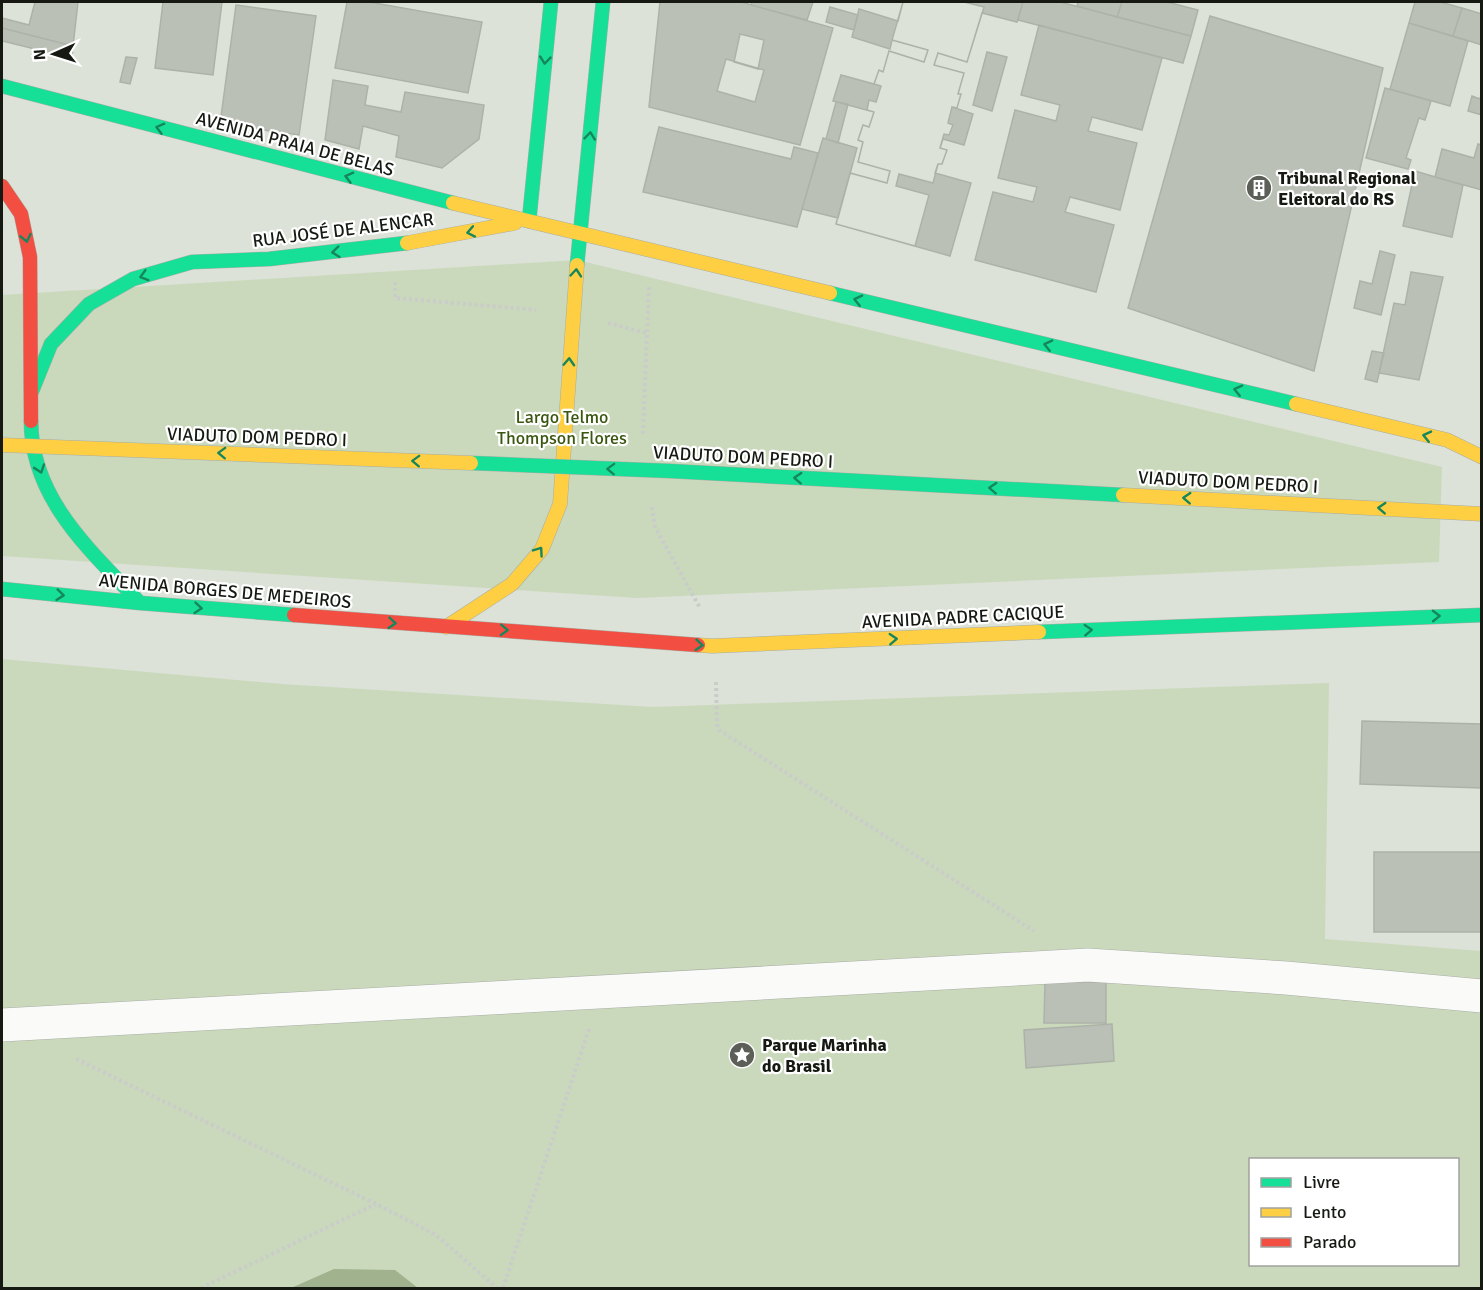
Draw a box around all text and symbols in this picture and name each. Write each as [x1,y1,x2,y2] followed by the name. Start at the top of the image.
[24,24,84,84] north arrow
[30,49,50,61] text: N
[539,55,552,64] one-way arrow
[194,107,396,181] street label: AVENIDA PRAIA DE BELAS
[155,123,166,135] one-way arrow
[583,131,595,140] one-way arrow
[1278,167,1417,210] place label: Tribunal Regional Eleitoral do RS
[344,172,354,185] one-way arrow
[1244,173,1274,203] building icon: Tribunal Regional Eleitoral do RS
[251,208,435,252] street label: RUA JOSÉ DE ALENCAR
[467,225,477,238] one-way arrow
[19,233,32,243] one-way arrow
[332,245,341,258] one-way arrow
[139,269,149,281] one-way arrow
[569,269,582,278] one-way arrow
[854,294,864,307] one-way arrow
[1043,339,1053,352] one-way arrow
[562,357,575,366] one-way arrow
[1233,385,1243,398] one-way arrow
[497,406,627,449] park label: Largo Telmo Thompson Flores
[167,423,347,451] street label: VIADUTO DOM PEDRO I
[1423,430,1433,443] one-way arrow
[652,441,834,473] street label: VIADUTO DOM PEDRO I
[217,447,226,460] one-way arrow
[412,455,421,467] one-way arrow
[607,462,616,475] one-way arrow
[32,463,45,474] one-way arrow
[1137,466,1319,498] street label: VIADUTO DOM PEDRO I
[793,471,802,484] one-way arrow
[988,481,997,494] one-way arrow
[1183,492,1192,505] one-way arrow
[1377,502,1386,515] one-way arrow
[532,547,543,558] one-way arrow
[98,569,352,613] street label: AVENIDA BORGES DE MEDEIROS
[55,588,64,601] one-way arrow
[194,601,203,614] one-way arrow
[861,601,1065,633] street label: AVENIDA PADRE CACIQUE
[1432,609,1441,622] one-way arrow
[388,616,397,629] one-way arrow
[500,623,509,636] one-way arrow
[1084,623,1093,636] one-way arrow
[889,632,898,645] one-way arrow
[694,638,703,651] one-way arrow
[762,1034,887,1077] place label: Parque Marinha do Brasil
[727,1040,757,1070] place icon: Parque Marinha do Brasil
[1249,1158,1459,1266] legend
[1303,1171,1340,1193] text: Livre
[1303,1201,1346,1223] text: Lento
[1303,1231,1356,1253] text: Parado

